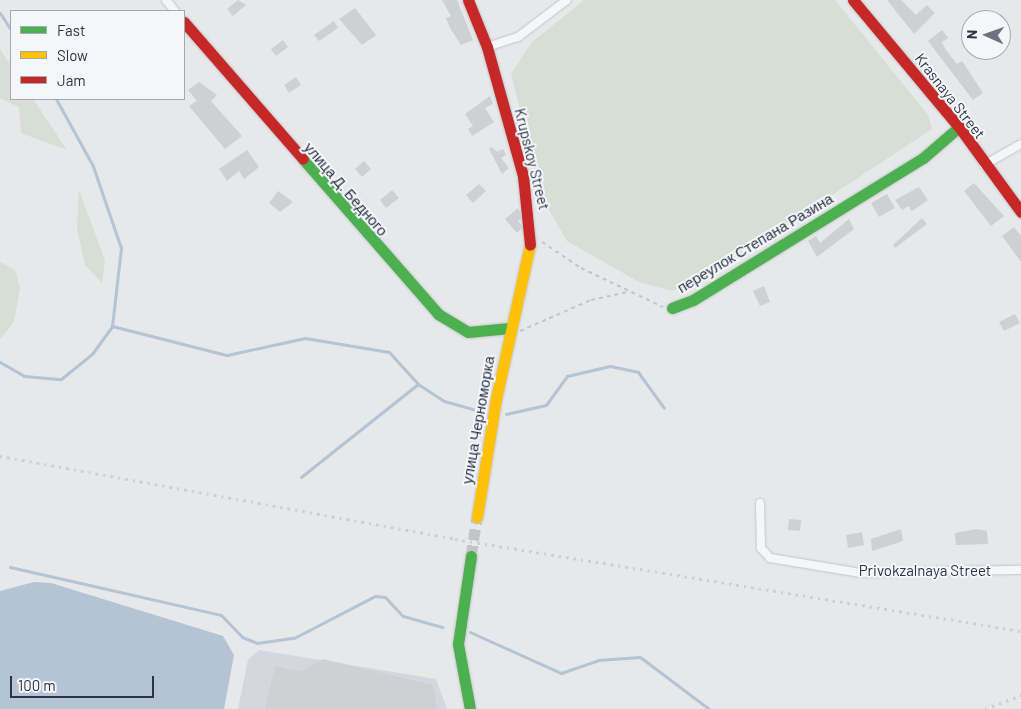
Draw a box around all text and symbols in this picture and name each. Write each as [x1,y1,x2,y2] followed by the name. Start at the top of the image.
[10,10,185,100] legend
[961,10,1011,60] north arrow
[57,21,85,39] text: Fast
[963,30,980,39] text: N
[57,46,88,64] text: Slow
[911,50,989,142] street label: Krasnaya Street
[57,71,86,89] text: Jam
[511,106,553,212] street label: Krupskoy Street
[300,138,392,240] street label: улица Д. Бедного
[674,189,836,297] street label: переулок Степана Разина
[458,355,498,485] street label: улица Черноморка
[859,562,991,580] street label: Privokzalnaya Street
[12,666,156,698] scale bar
[18,676,56,694] text: 100 m

